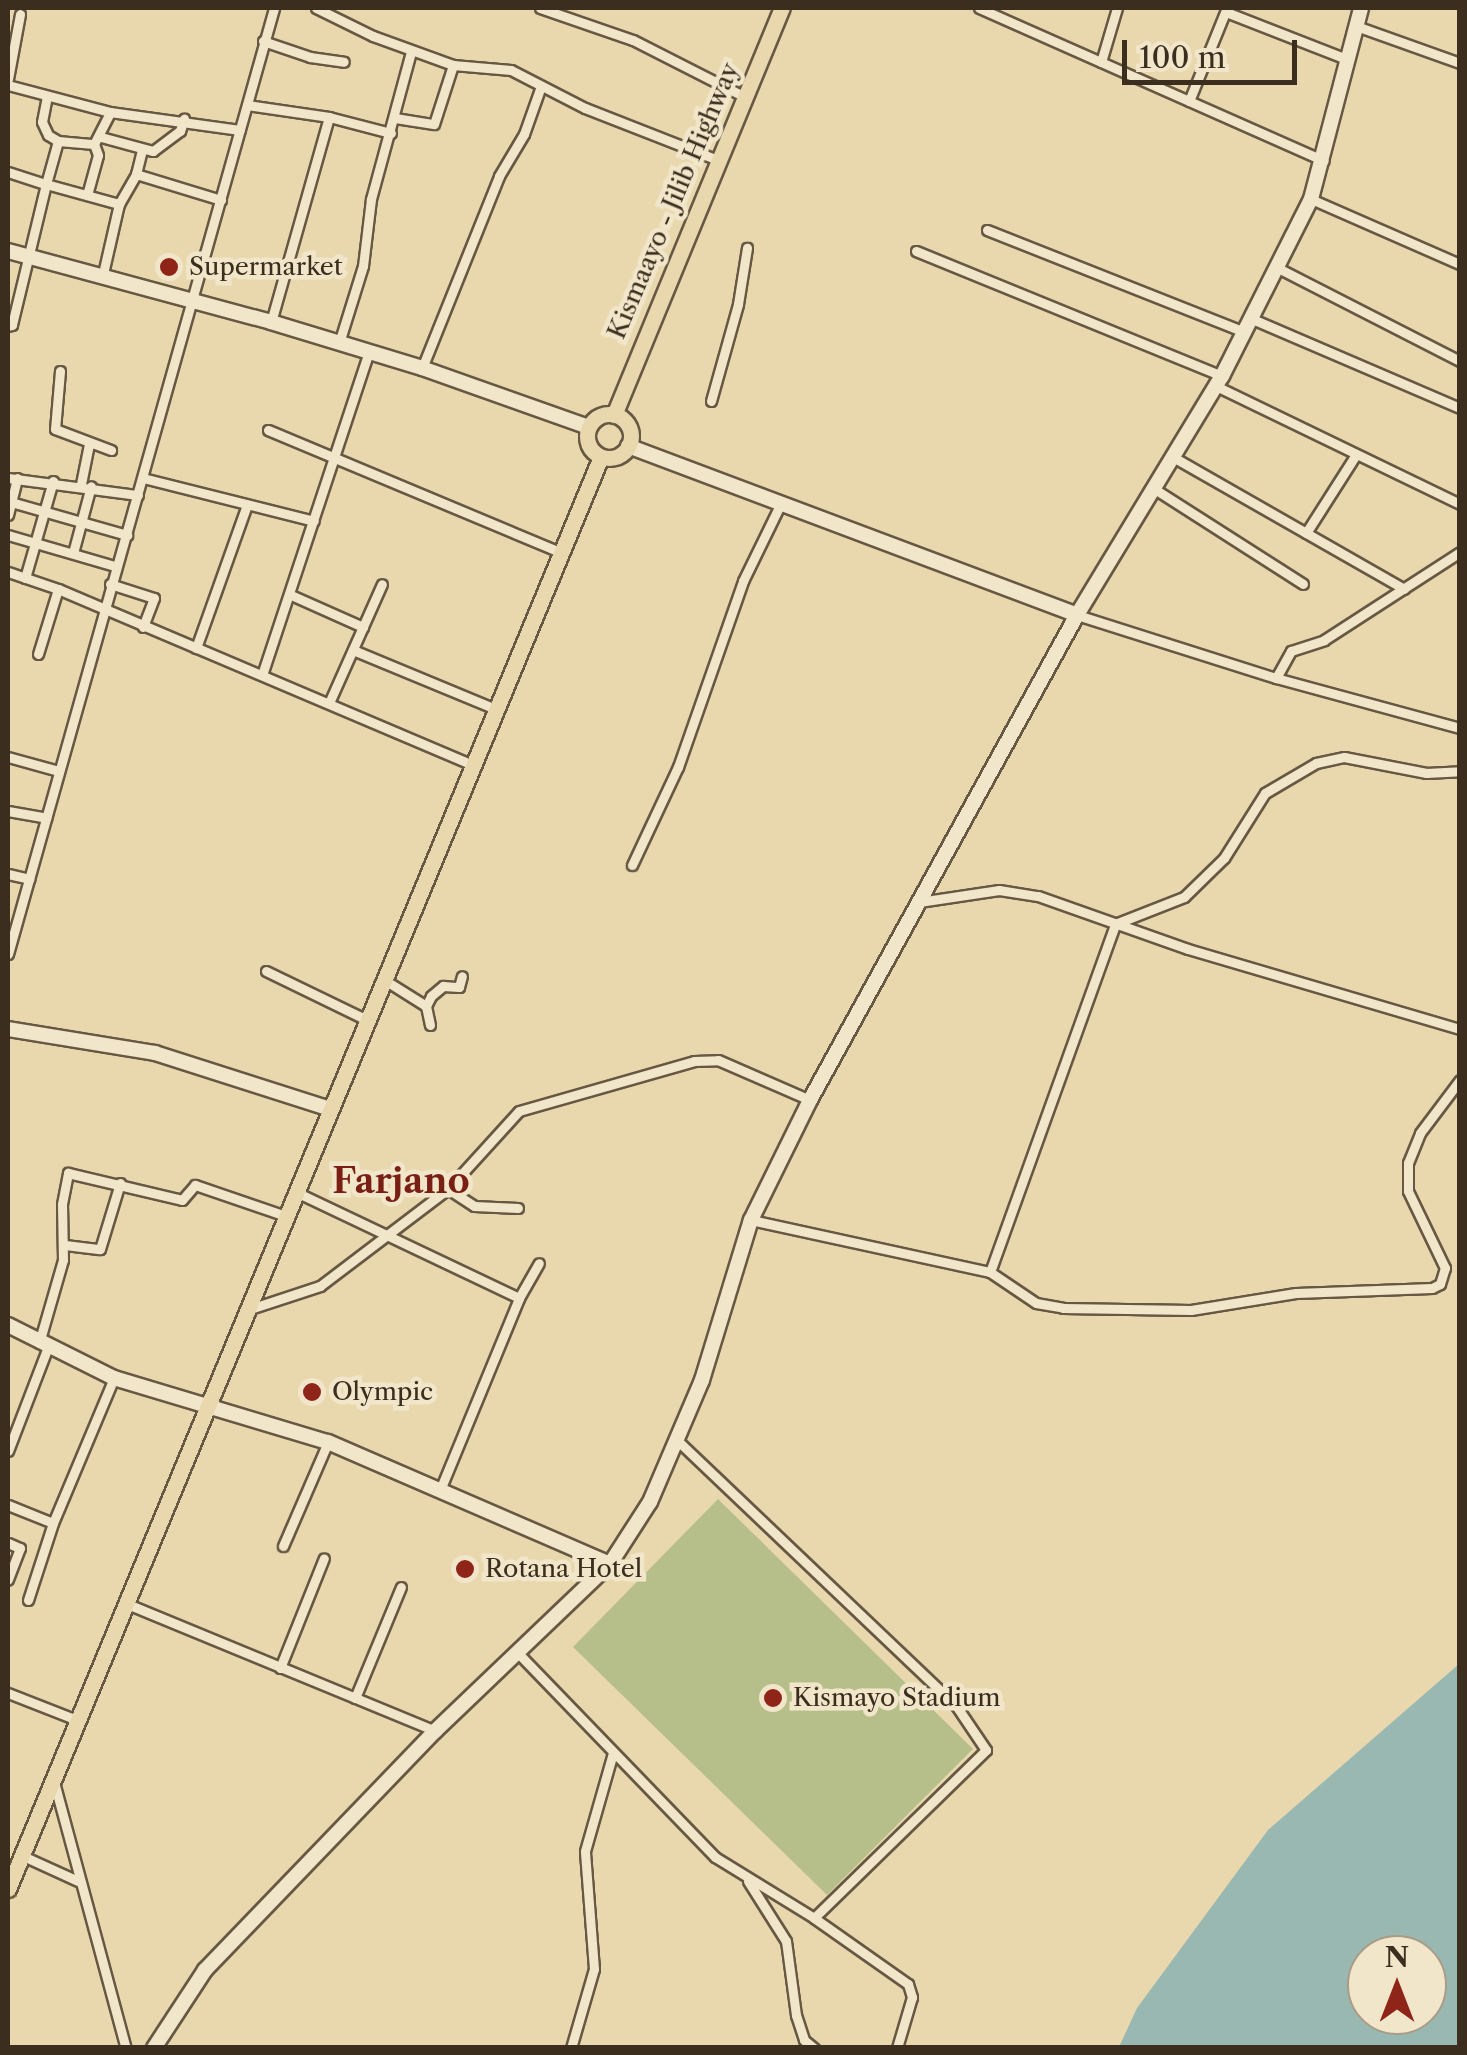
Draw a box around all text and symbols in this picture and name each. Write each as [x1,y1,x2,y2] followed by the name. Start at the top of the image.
[1127,20,1302,82] scale bar
[1139,39,1226,76] text: 100 m
[602,58,746,344] street label: Kismaayo - Jilib Highway
[189,252,343,282] place label: Supermarket
[158,256,180,278] marker: Supermarket
[332,1160,470,1202] district label: Farjano
[332,1377,433,1407] place label: Olympic
[301,1381,323,1403] marker: Olympic
[485,1554,642,1584] place label: Rotana Hotel
[454,1558,476,1580] marker: Rotana Hotel
[793,1683,1001,1713] place label: Kismayo Stadium
[762,1687,784,1709] marker: Kismayo Stadium
[1347,1935,1447,2035] north arrow
[1385,1940,1409,1974] text: N

